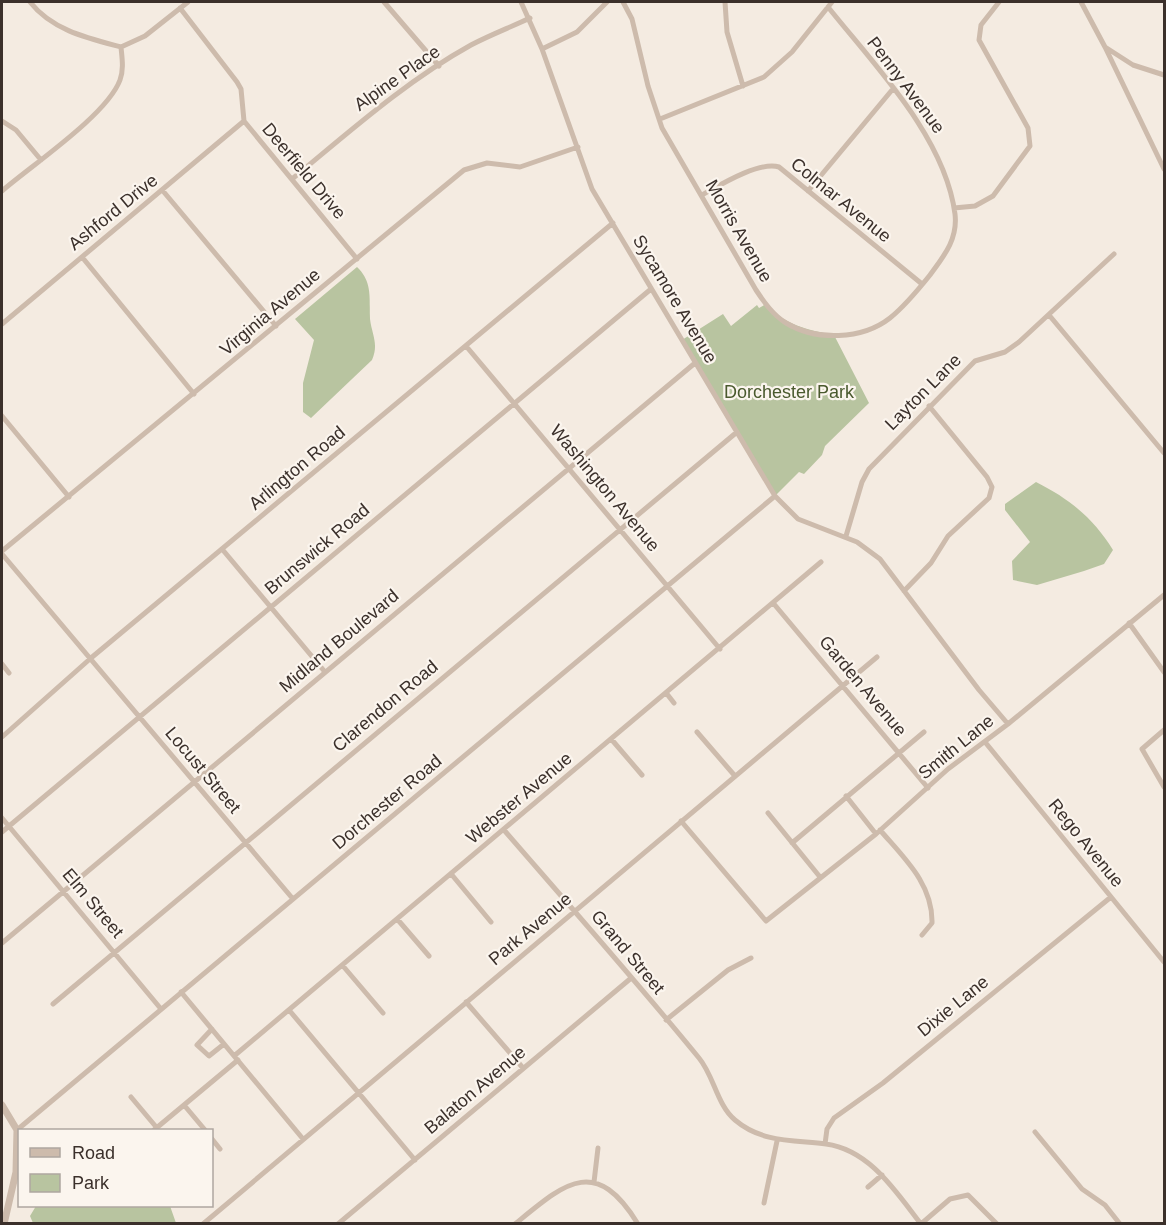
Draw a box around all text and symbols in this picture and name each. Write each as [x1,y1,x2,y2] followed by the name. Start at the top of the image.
[863,33,949,137] street label: Penny Avenue
[350,41,444,115] street label: Alpine Place
[258,119,350,223] street label: Deerfield Drive
[787,154,895,246] street label: Colmar Avenue
[64,170,162,254] street label: Ashford Drive
[702,176,776,286] street label: Morris Avenue
[629,231,721,367] street label: Sycamore Avenue
[216,264,324,360] street label: Virginia Avenue
[881,350,965,434] street label: Layton Lane
[724,382,855,402] park label: Dorchester Park
[546,421,664,555] street label: Washington Avenue
[245,422,349,514] street label: Arlington Road
[261,500,373,598] street label: Brunswick Road
[275,585,403,697] street label: Midland Boulevard
[815,632,911,740] street label: Garden Avenue
[328,656,442,756] street label: Clarendon Road
[914,711,998,783] street label: Smith Lane
[161,723,245,817] street label: Locust Street
[462,748,576,848] street label: Webster Avenue
[328,751,446,853] street label: Dorchester Road
[1044,795,1128,891] street label: Rego Avenue
[58,864,128,942] street label: Elm Street
[485,889,575,969] street label: Park Avenue
[587,906,669,998] street label: Grand Street
[914,971,992,1041] street label: Dixie Lane
[420,1042,530,1138] street label: Balaton Avenue
[18,1129,213,1207] legend
[72,1143,115,1163] text: Road
[72,1173,110,1193] text: Park

